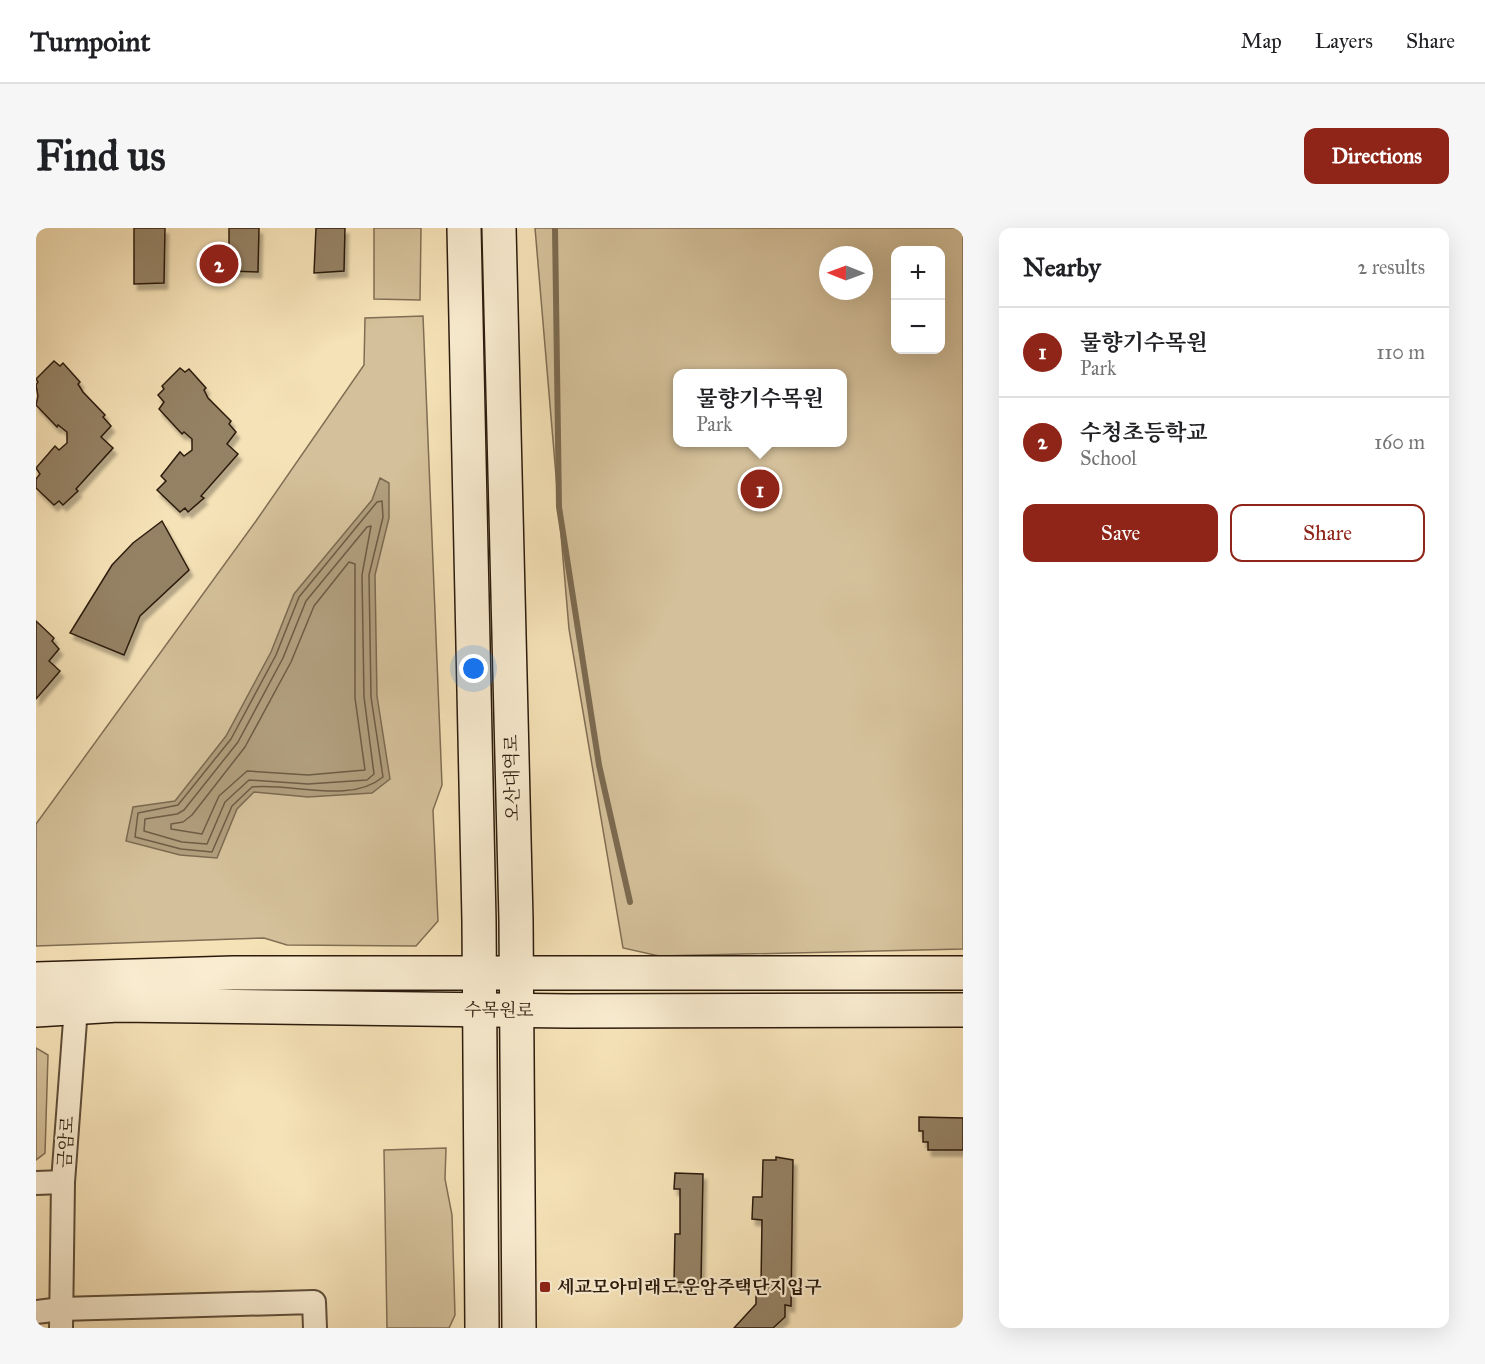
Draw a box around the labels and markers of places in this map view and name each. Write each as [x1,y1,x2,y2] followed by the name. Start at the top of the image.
[200,242,238,286] pin: 2
[740,466,780,512] pin: 1
[557,1276,822,1298] place label: 세교모아미래도.운암주택단지입구
[538,1280,552,1294] marker: 세교모아미래도.운암주택단지입구

